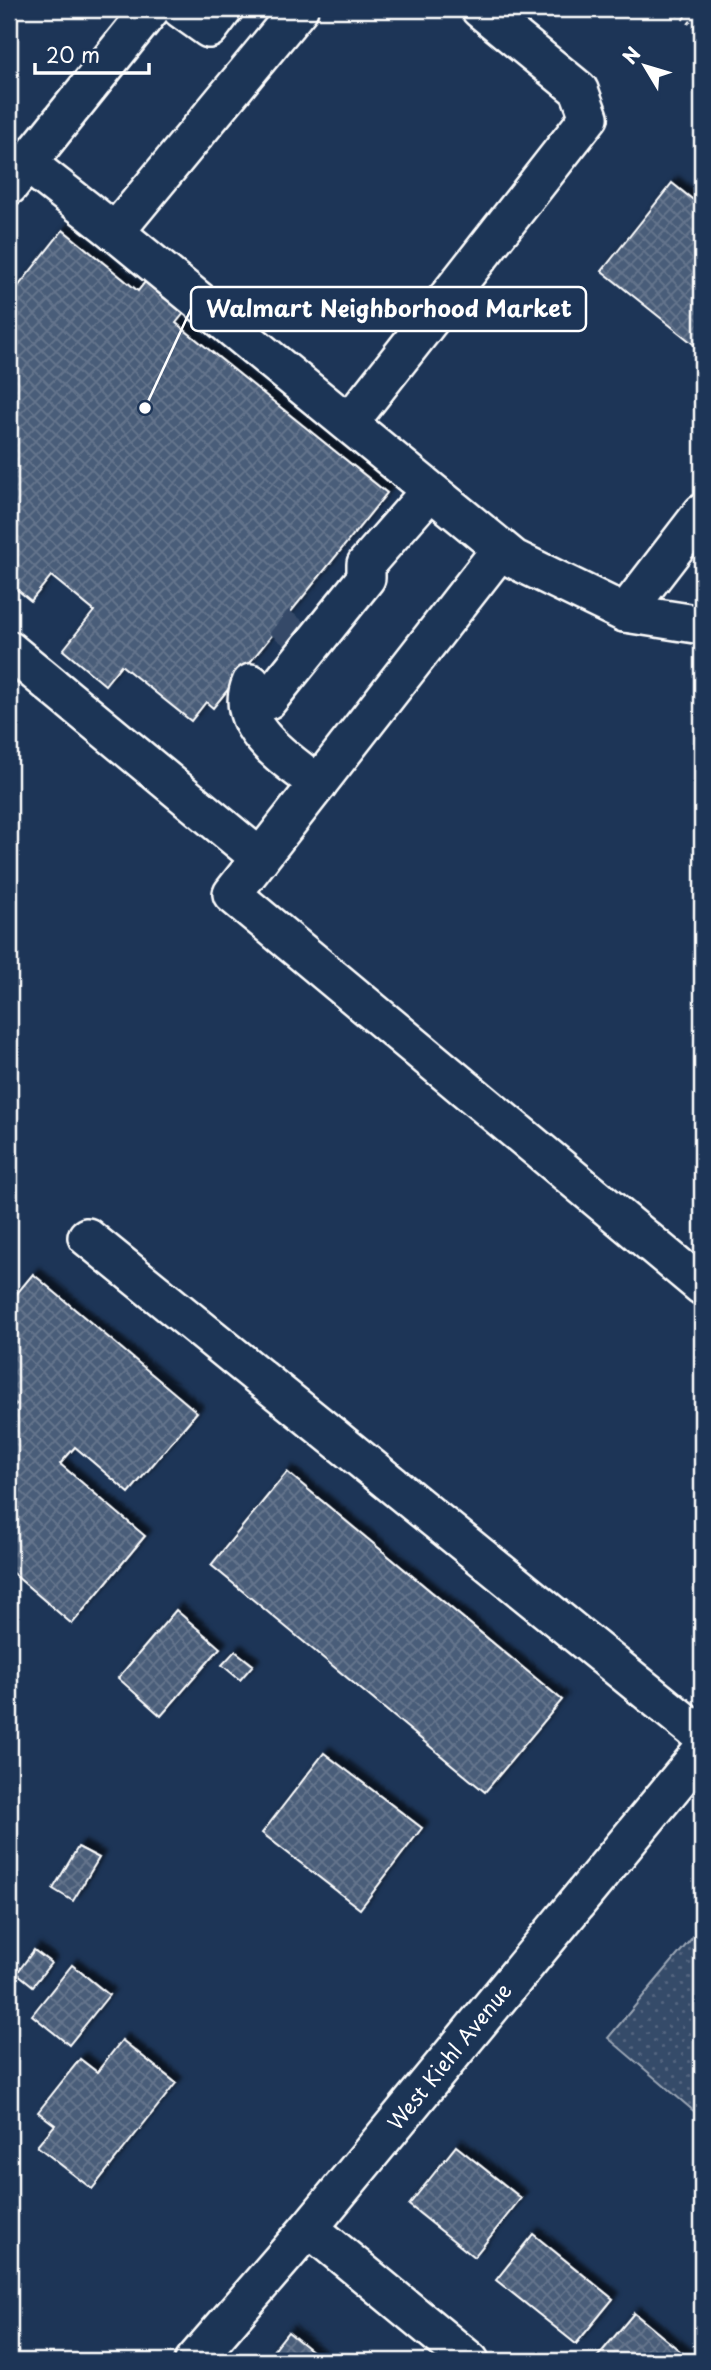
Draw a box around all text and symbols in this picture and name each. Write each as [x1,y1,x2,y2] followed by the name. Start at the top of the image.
[35,32,149,76] scale bar
[610,32,680,102] north arrow
[46,38,100,70] text: 20 m
[615,40,646,69] text: N
[191,287,586,331] callout: Walmart Neighborhood Market
[206,290,572,325] text: Walmart Neighborhood Market
[379,1975,518,2136] street label: West Kiehl Avenue

